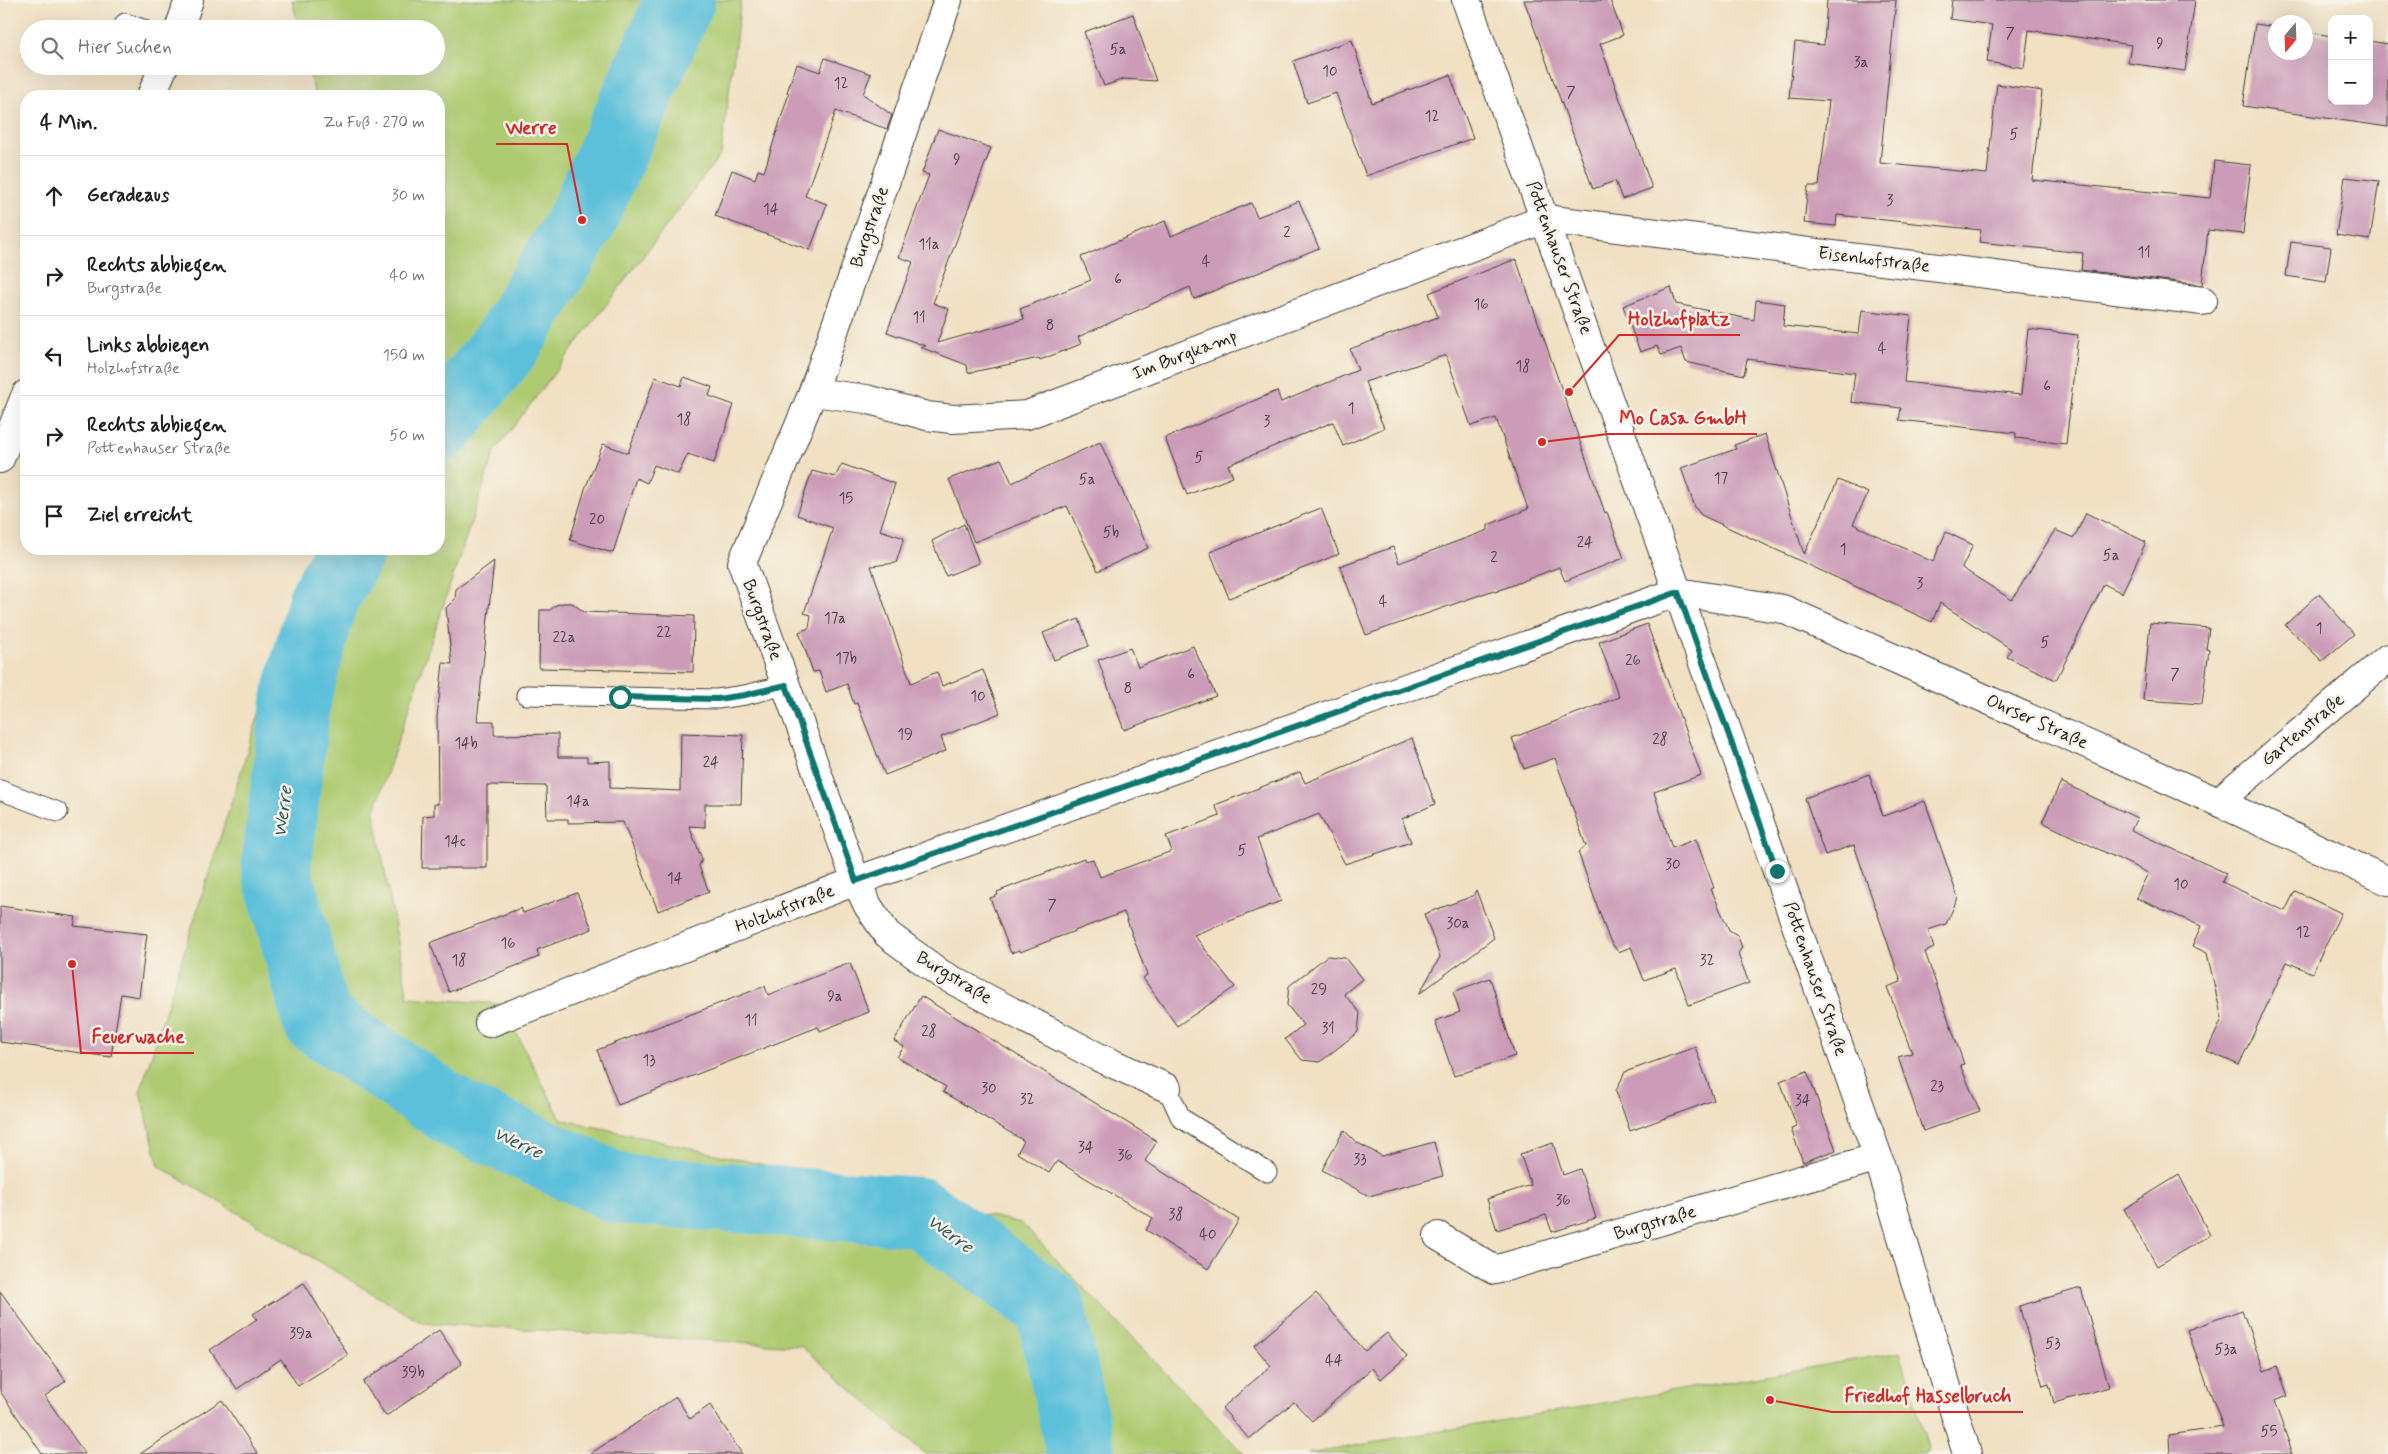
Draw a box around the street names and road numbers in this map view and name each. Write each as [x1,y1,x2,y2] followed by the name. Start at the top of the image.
[1520,178,1598,338] street label: Pottenhauser Straße
[845,183,896,271] street label: Burgstraße
[1817,241,1932,279] street label: Eisenhofstraße
[1129,324,1241,386] street label: Im Burgkamp
[735,576,788,664] street label: Burgstraße
[2256,688,2350,772] street label: Gartenstraße
[1982,689,2092,755] street label: Ohrser Straße
[732,879,838,939] street label: Holzhofstraße
[1777,899,1853,1059] street label: Pottenhauser Straße
[911,946,996,1011] street label: Burgstraße
[1611,1200,1699,1247] street label: Burgstraße

